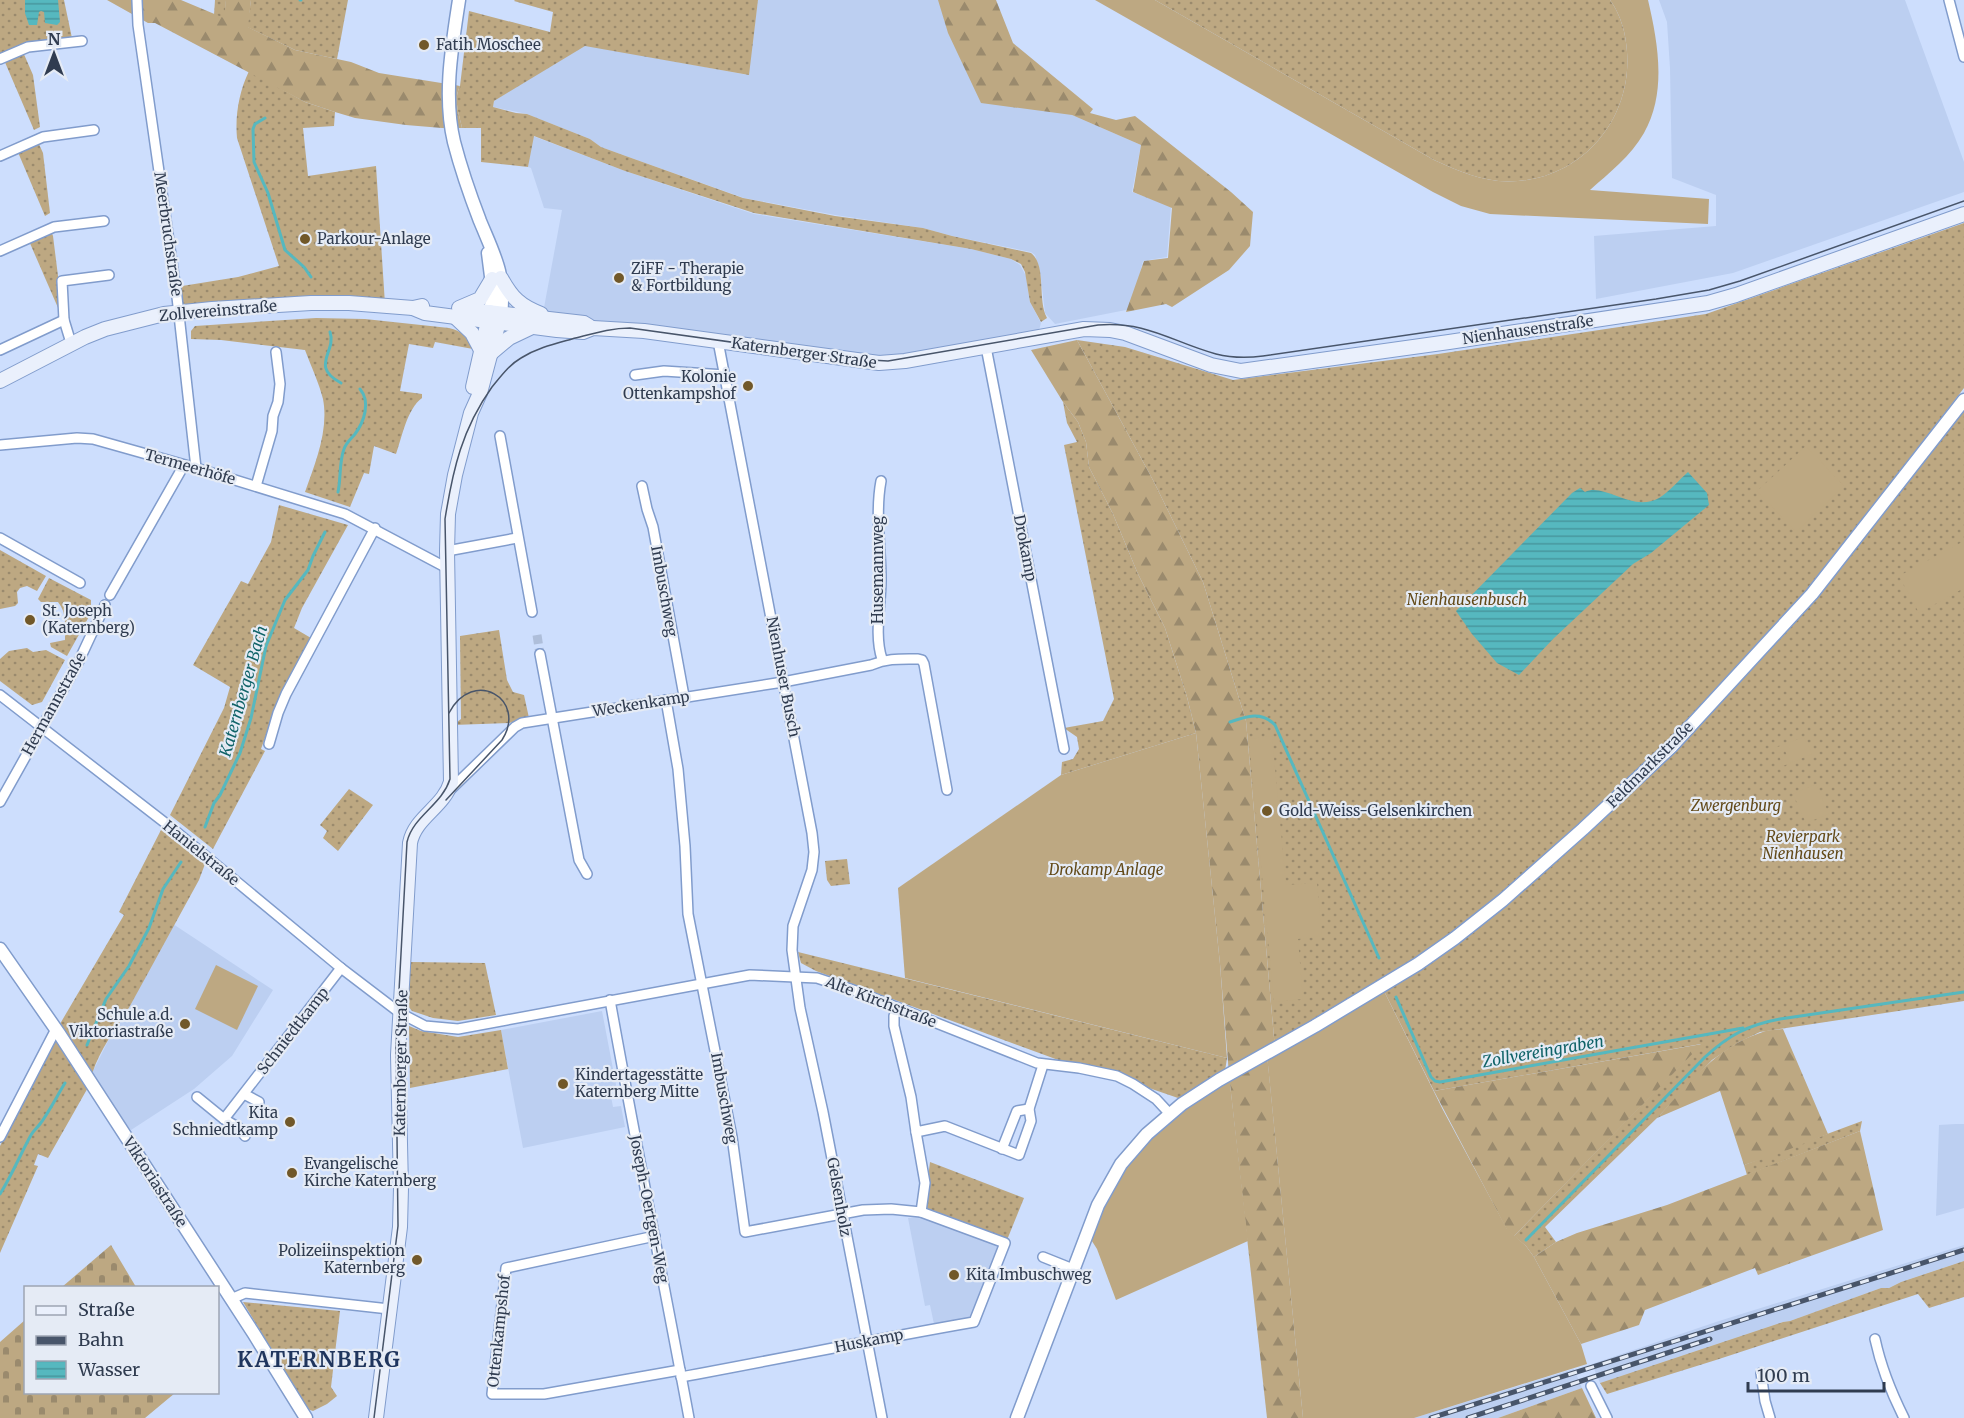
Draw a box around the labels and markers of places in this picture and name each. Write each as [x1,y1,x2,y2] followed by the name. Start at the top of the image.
[436,35,541,54] place label: Fatih Moschee
[417,38,431,52] marker: Fatih Moschee
[317,229,431,248] place label: Parkour-Anlage
[298,232,312,246] marker: Parkour-Anlage
[631,259,744,295] place label: ZiFF - Therapie & Fortbildung
[612,271,626,285] marker: ZiFF - Therapie & Fortbildung
[623,367,737,403] place label: Kolonie Ottenkampshof
[741,379,755,393] marker: Kolonie Ottenkampshof
[42,601,135,637] place label: St. Joseph (Katernberg)
[23,613,37,627] marker: St. Joseph (Katernberg)
[1279,801,1472,820] place label: Gold-Weiss-Gelsenkirchen
[1260,804,1274,818] marker: Gold-Weiss-Gelsenkirchen
[68,1005,173,1041] place label: Schule a.d. Viktoriastraße
[178,1017,192,1031] marker: Schule a.d. Viktoriastraße
[575,1065,703,1101] place label: Kindertagesstätte Katernberg Mitte
[556,1077,570,1091] marker: Kindertagesstätte Katernberg Mitte
[173,1103,278,1139] place label: Kita Schniedtkamp
[283,1115,297,1129] marker: Kita Schniedtkamp
[304,1154,436,1190] place label: Evangelische Kirche Katernberg
[285,1166,299,1180] marker: Evangelische Kirche Katernberg
[278,1241,405,1277] place label: Polizeiinspektion Katernberg
[410,1253,424,1267] marker: Polizeiinspektion Katernberg
[966,1265,1091,1284] place label: Kita Imbuschweg
[947,1268,961,1282] marker: Kita Imbuschweg

